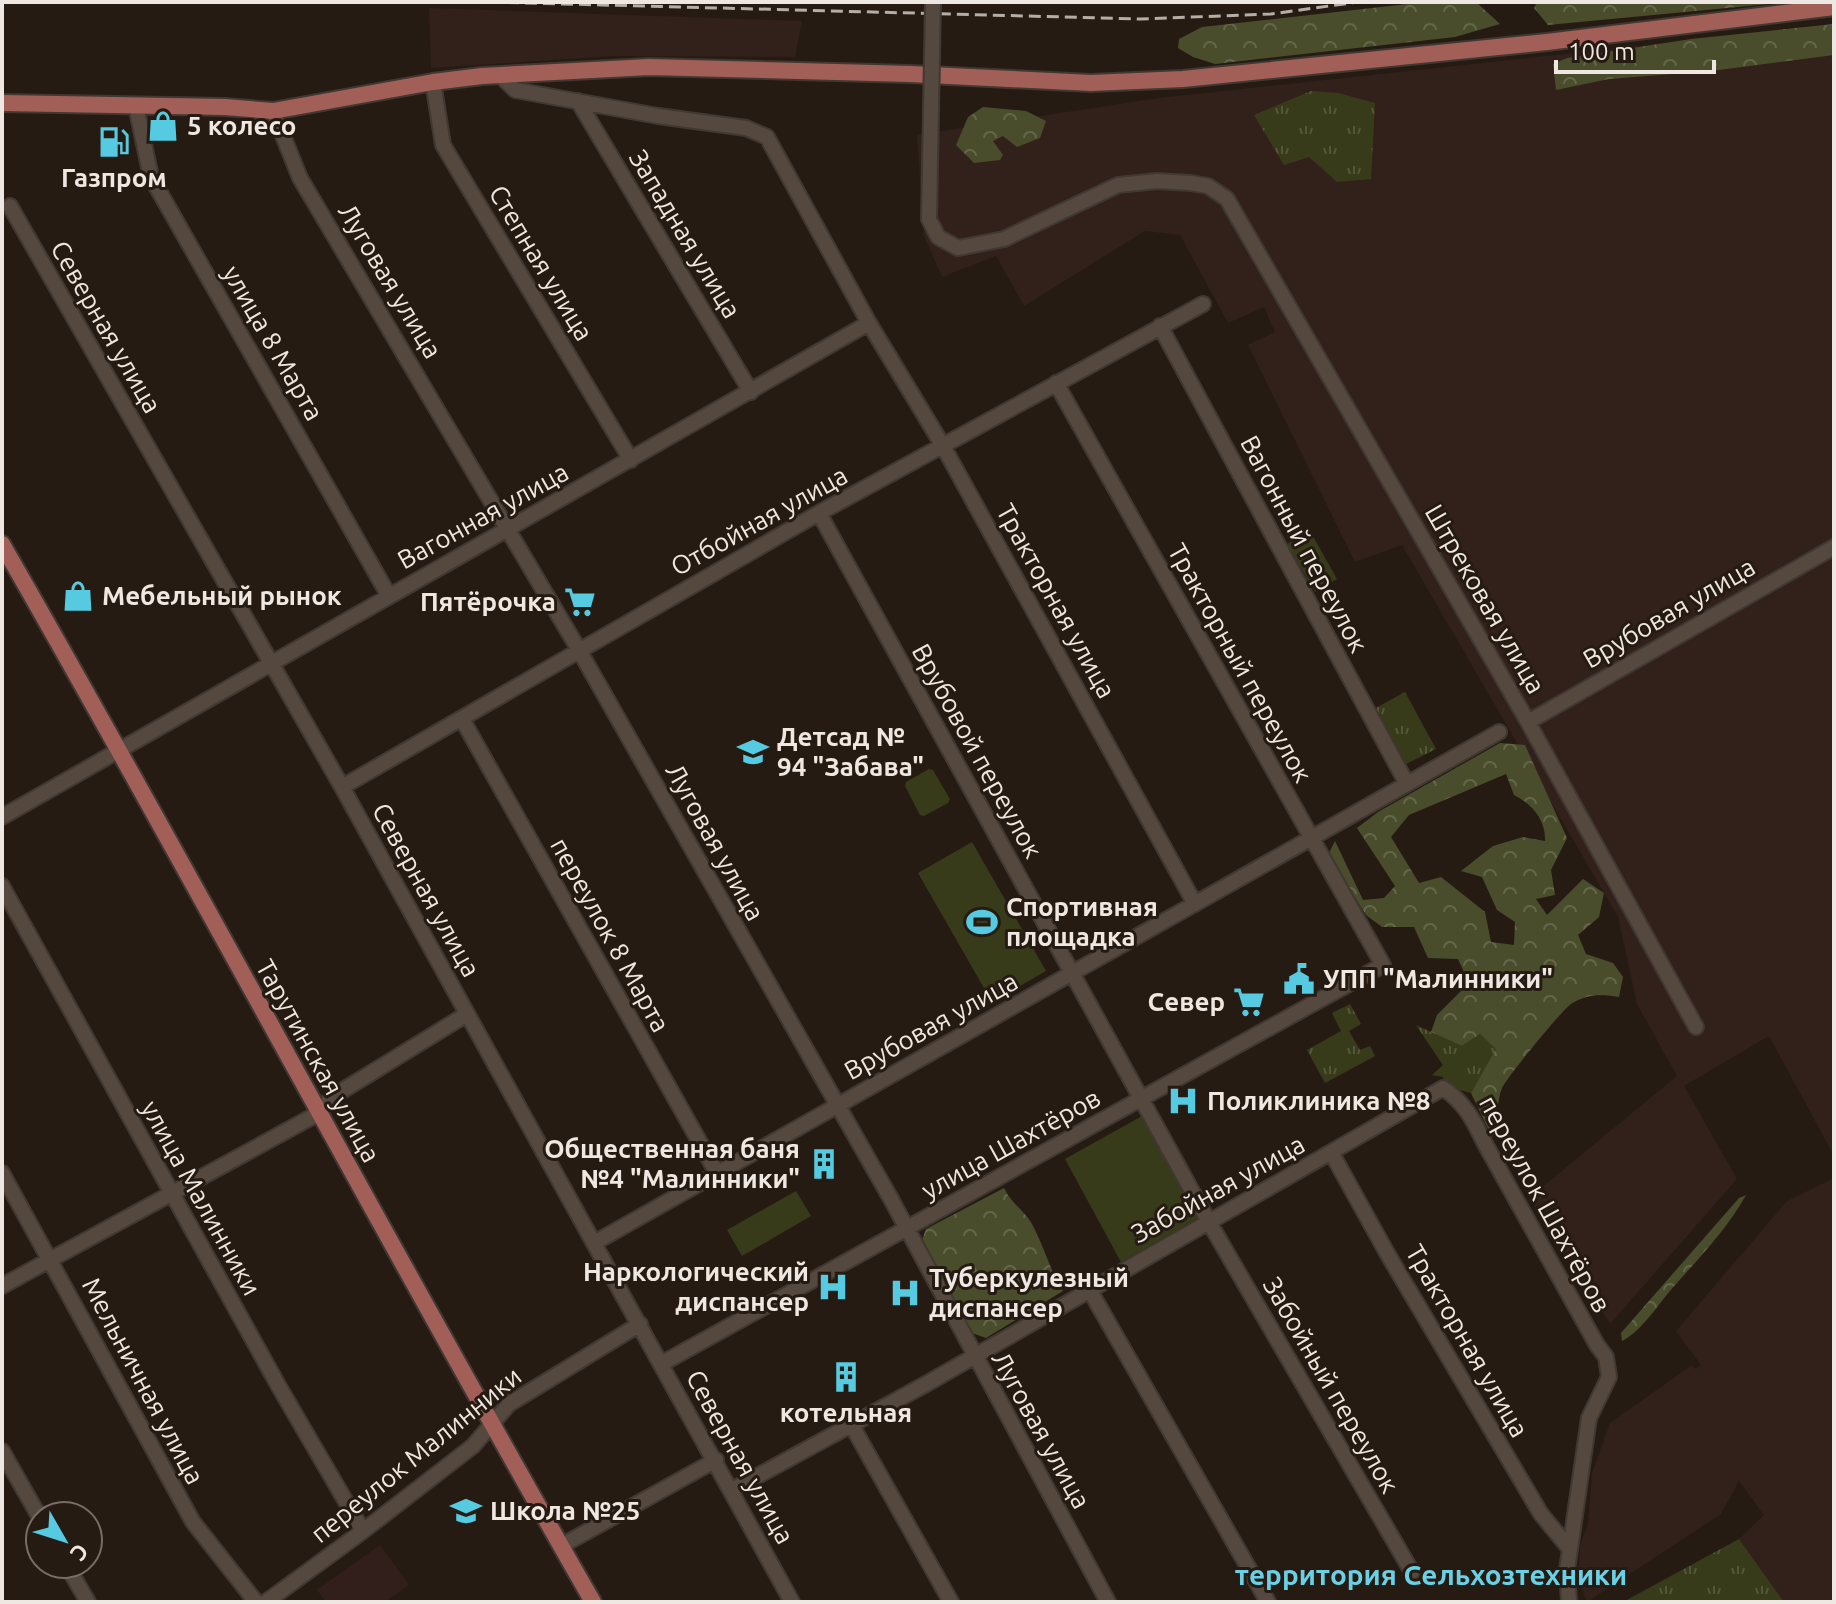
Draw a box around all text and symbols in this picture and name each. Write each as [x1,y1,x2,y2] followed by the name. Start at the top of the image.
[1556,24,1714,74] scale bar
[1568,38,1635,65] text: 100 m
[146,109,180,143] shop icon: 5 колесо
[187,111,296,140] place label: 5 колесо
[97,125,131,159] fuel station icon: Газпром
[624,144,747,323] street label: Западная улица
[61,163,167,192] place label: Газпром
[484,180,599,346] street label: Степная улица
[333,198,448,363] street label: Луговая улица
[45,236,167,418] street label: Северная улица
[217,260,329,425] street label: улица 8 Марта
[1235,430,1374,657] street label: Вагонный переулок
[392,457,573,574] street label: Вагонная улица
[665,460,852,581] street label: Отбойная улица
[991,499,1122,703] street label: Тракторная улица
[1420,499,1551,698] street label: Штрековая улица
[1163,538,1318,787] street label: Тракторный переулок
[1578,552,1760,673] street label: Врубовая улица
[61,579,95,613] shop icon: Мебельный рынок
[102,581,342,610] place label: Мебельный рынок
[563,585,597,619] supermarket icon: Пятёрочка
[420,587,556,616] place label: Пятёрочка
[906,639,1048,863] street label: Врубовой переулок
[777,722,924,781] place label: Детсад № 94 "Забава"
[736,735,770,769] school or university icon: Детсад № 94 "Забава"
[660,758,771,925] street label: Луговая улица
[367,798,486,982] street label: Северная улица
[545,833,676,1037] street label: переулок 8 Марта
[1006,892,1158,951] place label: Спортивная площадка
[965,905,999,939] sports icon: Спортивная площадка
[251,954,386,1167] street label: Тарутинская улица
[1282,962,1316,996] public building icon: УПП "Малинники"
[1323,964,1553,993] place label: УПП "Малинники"
[839,966,1022,1085] street label: Врубовая улица
[1232,985,1266,1019] supermarket icon: Север
[1148,987,1225,1016] place label: Север
[916,1082,1105,1205] street label: улица Шахтёров
[1166,1084,1200,1118] hospital icon: Поликлиника №8
[1207,1086,1430,1115] place label: Поликлиника №8
[1474,1090,1617,1317] street label: переулок Шахтёров
[136,1095,267,1300] street label: улица Малинники
[1126,1129,1309,1248] street label: Забойная улица
[544,1134,800,1193] place label: Общественная баня №4 "Малинники"
[807,1147,841,1181] building icon: Общественная баня №4 "Малинники"
[1401,1239,1534,1442] street label: Тракторная улица
[583,1257,809,1316] place label: Наркологический диспансер
[929,1263,1129,1322] place label: Туберкулезный диспансер
[816,1270,850,1304] hospital icon: Наркологический диспансер
[1258,1272,1405,1498] street label: Забойный переулок
[77,1273,210,1489] street label: Мельничная улица
[888,1276,922,1310] hospital icon: Туберкулезный диспансер
[986,1346,1097,1513] street label: Луговая улица
[829,1360,863,1394] building icon: котельная
[305,1361,527,1548] street label: переулок Малинники
[681,1365,800,1549] street label: Северная улица
[780,1398,912,1427] place label: котельная
[449,1494,483,1528] school or university icon: Школа №25
[490,1496,640,1525] place label: Школа №25
[24,1500,104,1580] north arrow
[66,1540,94,1566] text: С
[1235,1559,1627,1590] district label: территория Сельхозтехники

